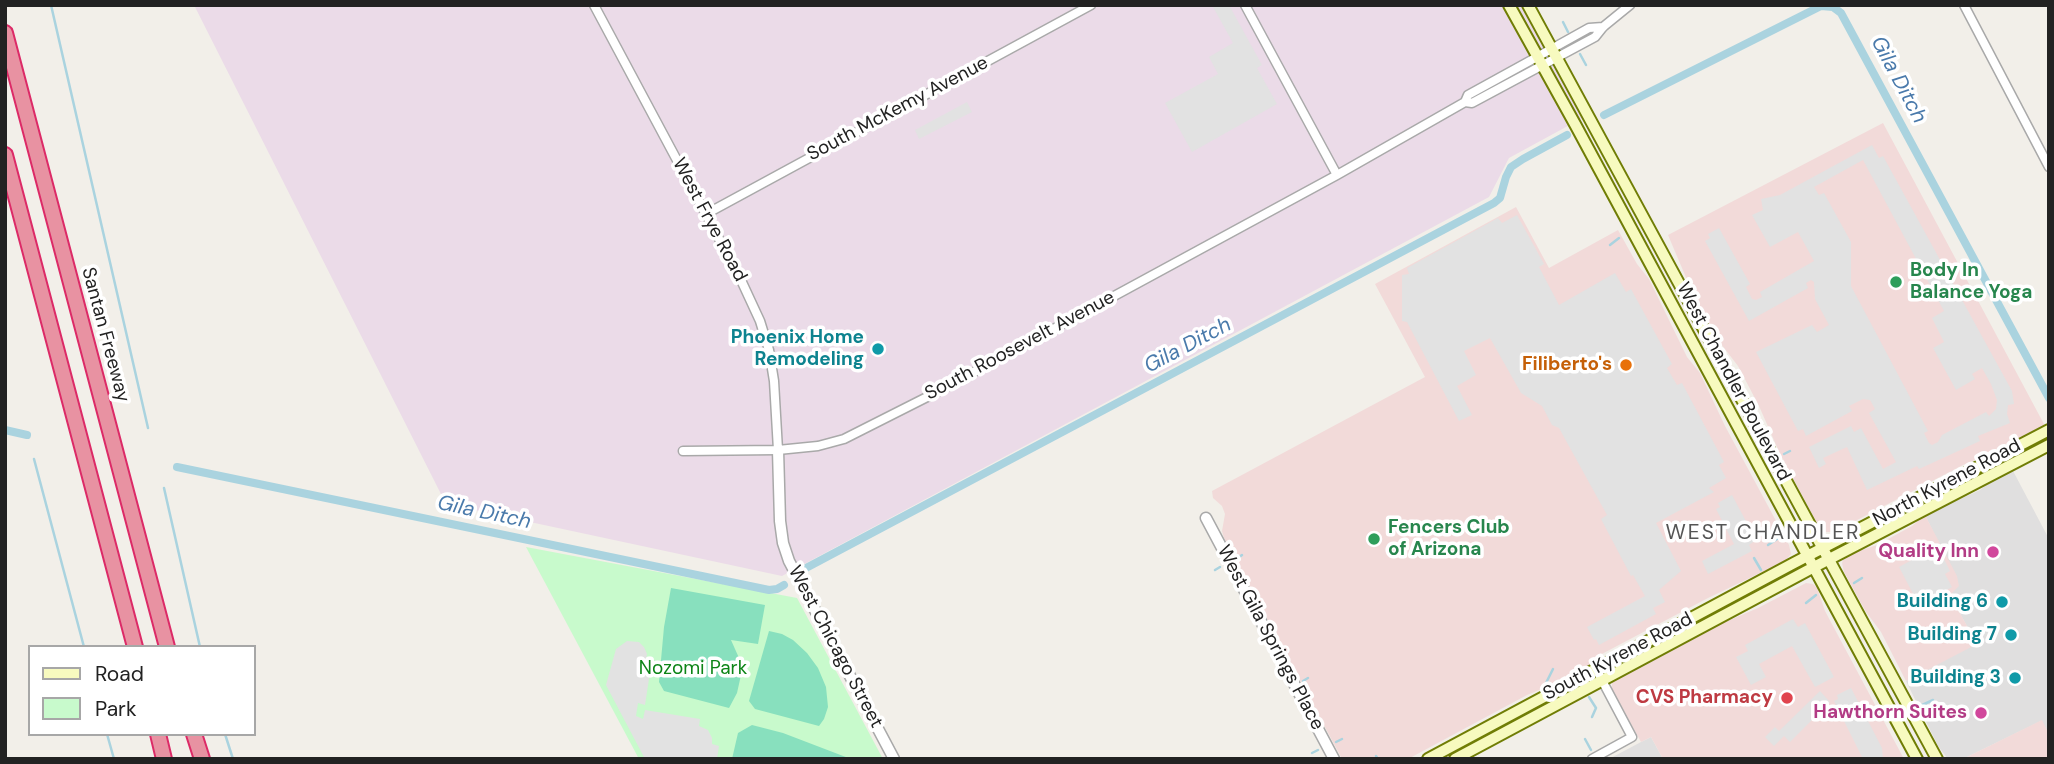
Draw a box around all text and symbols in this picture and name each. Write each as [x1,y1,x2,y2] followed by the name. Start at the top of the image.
[1865,32,1931,128] water label: Gila Ditch
[804,52,992,166] street label: South McKemy Avenue
[667,154,751,286] street label: West Frye Road
[1910,260,2032,304] place label: Body In Balance Yoga
[76,265,134,405] street label: Santan Freeway
[1888,274,1904,290] marker: Body In Balance Yoga
[1671,279,1795,485] street label: West Chandler Boulevard
[921,286,1119,406] street label: South Roosevelt Avenue
[1140,313,1236,379] water label: Gila Ditch
[731,327,864,371] place label: Phoenix Home Remodeling
[870,341,886,357] marker: Phoenix Home Remodeling
[1522,354,1612,376] place label: Filiberto's
[1618,357,1634,373] marker: Filiberto's
[1869,434,2025,532] street label: North Kyrene Road
[435,491,533,535] water label: Gila Ditch
[1388,517,1510,561] place label: Fencers Club of Arizona
[1667,520,1859,546] district label: WEST CHANDLER
[1366,531,1382,547] marker: Fencers Club of Arizona
[1878,541,1979,563] place label: Quality Inn
[1212,542,1328,734] street label: West Gila Springs Place
[1985,544,2001,560] marker: Quality Inn
[783,562,887,732] street label: West Chicago Street
[1897,591,1988,613] place label: Building 6
[1994,594,2010,610] marker: Building 6
[1539,608,1697,706] street label: South Kyrene Road
[1908,624,1997,646] place label: Building 7
[2003,627,2019,643] marker: Building 7
[28,645,256,736] legend
[639,658,747,680] park label: Nozomi Park
[95,660,144,688] text: Road
[1910,667,2001,689] place label: Building 3
[2007,670,2023,686] marker: Building 3
[1636,687,1773,709] place label: CVS Pharmacy
[1779,690,1795,706] marker: CVS Pharmacy
[95,695,136,723] text: Park
[1813,702,1967,724] place label: Hawthorn Suites
[1973,705,1989,721] marker: Hawthorn Suites

